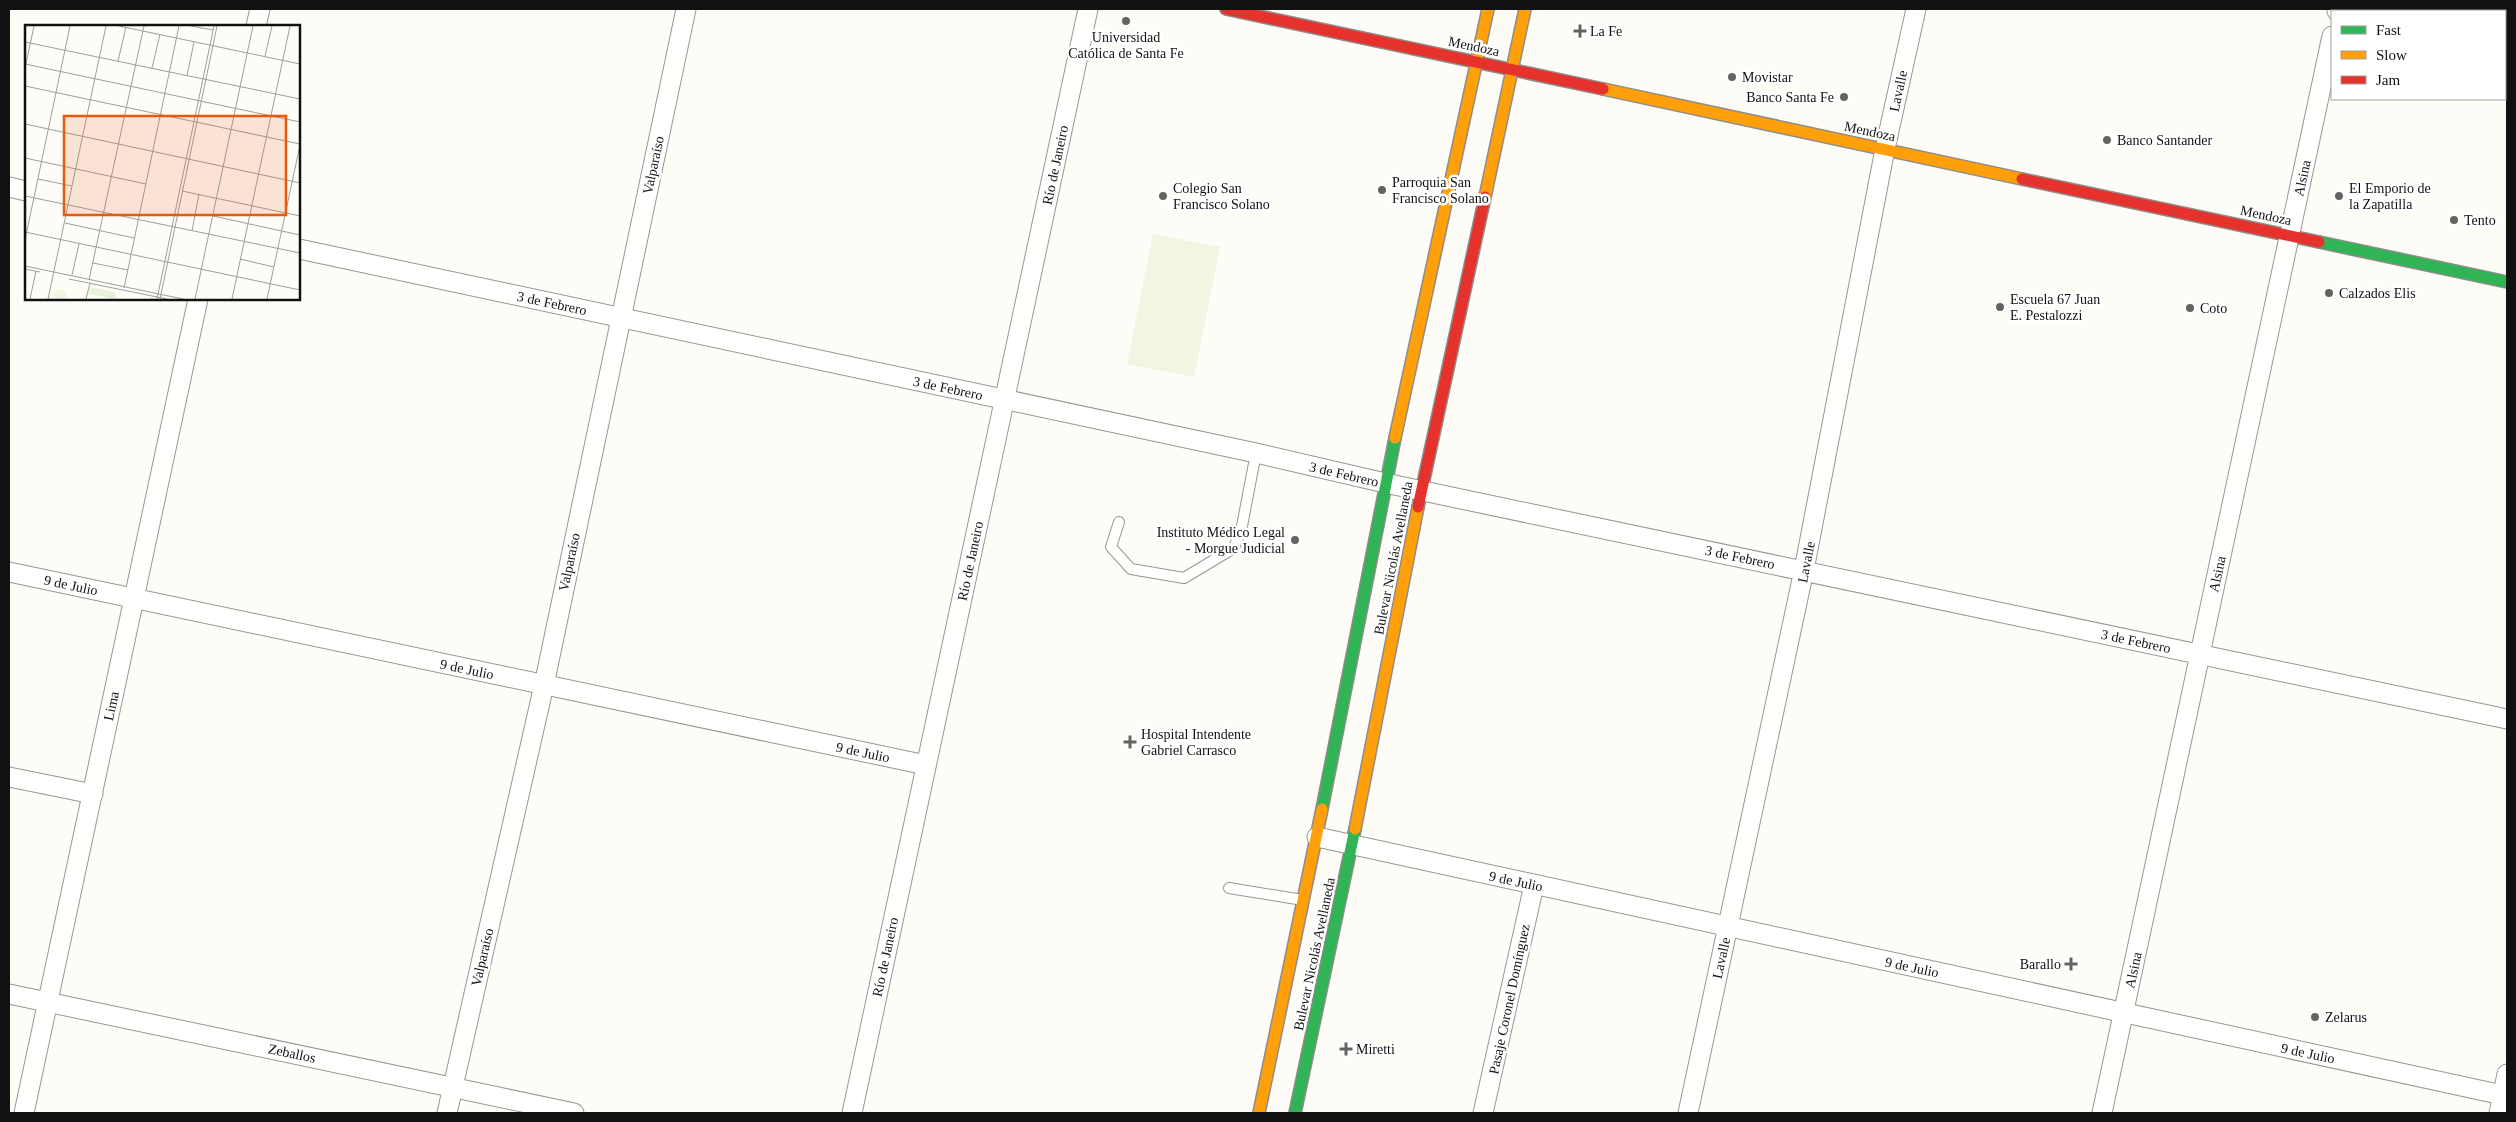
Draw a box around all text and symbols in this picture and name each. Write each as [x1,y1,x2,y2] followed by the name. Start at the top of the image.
[2331,10,2506,100] legend
[1120,15,1132,27] marker: Universidad Católica de Santa Fe
[2376,22,2402,38] text: Fast
[1590,24,1622,39] place label: La Fe
[25,25,300,300] inset map
[1574,25,1586,37] marker: La Fe
[1068,30,1184,61] place label: Universidad Católica de Santa Fe
[1447,34,1502,59] street label: Mendoza
[2376,47,2407,63] text: Slow
[1887,69,1910,113] street label: Lavalle
[1742,70,1793,85] place label: Movistar
[1726,71,1738,83] marker: Movistar
[2376,72,2400,88] text: Jam
[1746,90,1834,105] place label: Banco Santa Fe
[1838,91,1850,103] marker: Banco Santa Fe
[1843,119,1898,144] street label: Mendoza
[1040,124,1071,206] street label: Río de Janeiro
[2117,133,2213,148] place label: Banco Santander
[2101,134,2113,146] marker: Banco Santander
[640,135,667,196] street label: Valparaíso
[2291,158,2314,198] street label: Alsina
[1392,175,1489,206] place label: Parroquia San Francisco Solano
[1173,181,1270,212] place label: Colegio San Francisco Solano
[2349,181,2431,212] place label: El Emporio de la Zapatilla
[1376,184,1388,196] marker: Parroquia San Francisco Solano
[1157,190,1169,202] marker: Colegio San Francisco Solano
[2333,190,2345,202] marker: El Emporio de la Zapatilla
[2239,203,2294,228] street label: Mendoza
[2464,213,2496,228] place label: Tento
[2448,214,2460,226] marker: Tento
[2339,286,2416,301] place label: Calzados Elis
[2323,287,2335,299] marker: Calzados Elis
[516,289,588,318] street label: 3 de Febrero
[2010,292,2100,323] place label: Escuela 67 Juan E. Pestalozzi
[1994,301,2006,313] marker: Escuela 67 Juan E. Pestalozzi
[2200,301,2227,316] place label: Coto
[2184,302,2196,314] marker: Coto
[912,374,984,403] street label: 3 de Febrero
[1308,459,1380,490] street label: 3 de Febrero
[1371,479,1416,636] street label: Bulevar Nicolás Avellaneda
[955,520,986,602] street label: Río de Janeiro
[1157,525,1285,556] place label: Instituto Médico Legal - Morgue Judicial
[556,532,583,593] street label: Valparaíso
[1289,534,1301,546] marker: Instituto Médico Legal - Morgue Judicial
[1795,540,1818,584] street label: Lavalle
[1704,543,1776,572] street label: 3 de Febrero
[2206,554,2229,594] street label: Alsina
[43,572,99,598] street label: 9 de Julio
[2100,627,2172,656] street label: 3 de Febrero
[439,656,495,682] street label: 9 de Julio
[101,689,122,722] street label: Lima
[1141,727,1251,758] place label: Hospital Intendente Gabriel Carrasco
[1123,735,1137,749] marker: Hospital Intendente Gabriel Carrasco
[835,739,891,765] street label: 9 de Julio
[1488,868,1544,894] street label: 9 de Julio
[1291,875,1338,1032] street label: Bulevar Nicolás Avellaneda
[870,916,901,998] street label: Río de Janeiro
[1486,923,1533,1076] street label: Pasaje Coronel Domínguez
[469,927,496,988] street label: Valparaíso
[1710,936,1733,980] street label: Lavalle
[2122,950,2145,990] street label: Alsina
[1884,954,1940,980] street label: 9 de Julio
[2020,957,2061,972] place label: Barallo
[2065,958,2077,970] marker: Barallo
[2325,1010,2367,1025] place label: Zelarus
[2309,1011,2321,1023] marker: Zelarus
[2280,1040,2336,1066] street label: 9 de Julio
[267,1041,317,1066] street label: Zeballos
[1356,1042,1395,1057] place label: Miretti
[1340,1043,1352,1055] marker: Miretti

